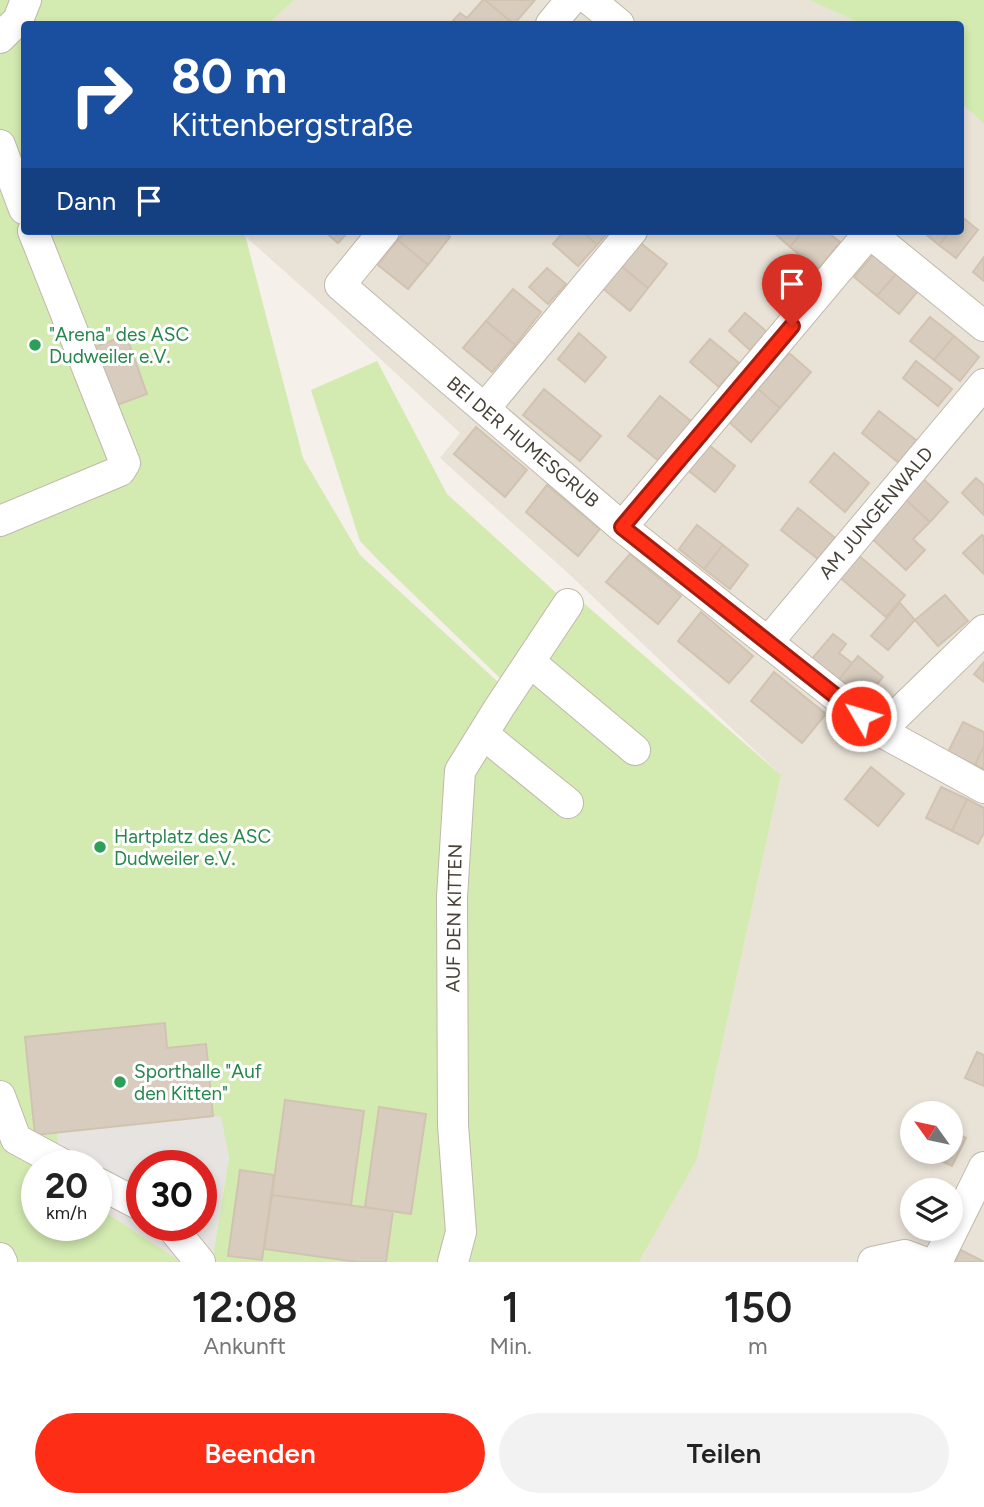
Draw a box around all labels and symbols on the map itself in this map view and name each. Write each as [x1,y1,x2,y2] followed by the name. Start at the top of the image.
[762,254,822,326] pin
[49,323,189,368] place label: "Arena" des ASC Dudweiler e.V.
[27,337,43,353] marker: "Arena" des ASC Dudweiler e.V.
[442,372,604,512] street label: BEI DER HUMESGRUB
[814,442,938,584] street label: AM JUNGENWALD
[824,679,898,753] position arrow
[114,825,271,870] place label: Hartplatz des ASC Dudweiler e.V.
[92,839,108,855] marker: Hartplatz des ASC Dudweiler e.V.
[441,843,467,993] street label: AUF DEN KITTEN
[134,1060,262,1105] place label: Sporthalle "Auf den Kitten"
[112,1074,128,1090] marker: Sporthalle "Auf den Kitten"
[900,1101,962,1164] north arrow
[126,1150,217,1241] speed limit sign: 30

